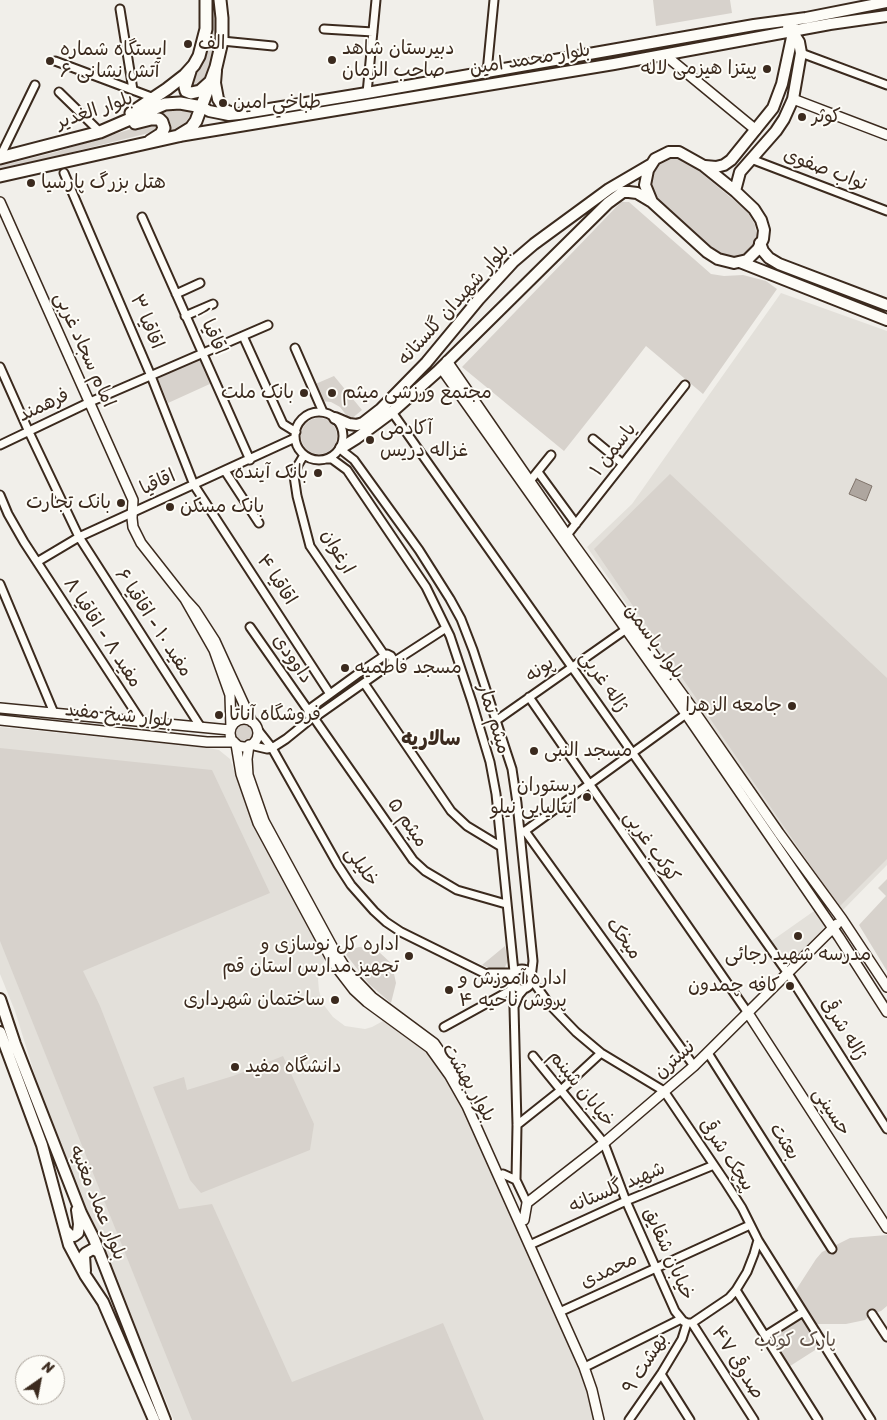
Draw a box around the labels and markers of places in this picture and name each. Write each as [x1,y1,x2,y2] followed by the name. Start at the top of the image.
[198,33,225,55] place label: الف
[182,38,194,50] marker: الف
[342,38,454,82] place label: دبیرستان شاهد صاحب الزمان
[60,39,167,83] place label: ایستگاه شماره ۶ آتش نشانی
[326,54,338,66] marker: دبیرستان شاهد صاحب الزمان
[44,55,56,67] marker: ایستگاه شماره ۶ آتش نشانی
[641,58,757,80] place label: پیتزا هیزمی لاله
[761,63,773,75] marker: پیتزا هیزمی لاله
[233,92,321,114] place label: طباخي امين
[217,97,229,109] marker: طباخي امين
[812,106,841,128] place label: کوثر
[796,111,808,123] marker: کوثر
[41,172,166,194] place label: هتل بزرگ پارسیا
[25,177,37,189] marker: هتل بزرگ پارسیا
[221,382,294,404] place label: بانک ملت
[342,382,492,404] place label: مجتمع ورزشی میثم
[298,387,310,399] marker: بانک ملت
[326,387,338,399] marker: مجتمع ورزشی میثم
[380,418,468,462] place label: آکادمی غزاله دریس
[364,434,376,446] marker: آکادمی غزاله دریس
[235,462,308,484] place label: بانک آینده
[312,467,324,479] marker: بانک آینده
[26,492,111,514] place label: بانک تجارت
[180,496,264,518] place label: بانک مسکن
[115,497,127,509] marker: بانک تجارت
[164,501,176,513] marker: بانک مسکن
[355,657,462,679] place label: مسجد فاطمیه
[339,662,351,674] marker: مسجد فاطمیه
[685,695,782,717] place label: جامعه الزهرا
[786,700,798,712] marker: جامعه الزهرا
[229,704,321,726] place label: فروشگاه آناتا
[213,709,225,721] marker: فروشگاه آناتا
[544,740,632,762] place label: مسجد النبی
[528,745,540,757] marker: مسجد النبی
[490,775,577,819] place label: رستوران ایتالیایی نیلو
[581,791,593,803] marker: رستوران ایتالیایی نیلو
[792,930,804,942] marker: مدرسه شهید رجائی
[222,934,399,978] place label: اداره کل نوسازی و تجهیز مدارس استان قم
[725,944,871,966] place label: مدرسه شهید رجائی
[403,950,415,962] marker: اداره کل نوسازی و تجهیز مدارس استان قم
[459,968,567,1012] place label: اداره آموزش و پروش ناحیه ۴
[688,975,780,997] place label: کافه چمدون
[784,980,796,992] marker: کافه چمدون
[443,984,455,996] marker: اداره آموزش و پروش ناحیه ۴
[184,989,325,1011] place label: ساختمان شهرداری
[329,994,341,1006] marker: ساختمان شهرداری
[245,1056,341,1078] place label: دانشگاه مفید
[229,1061,241,1073] marker: دانشگاه مفید

